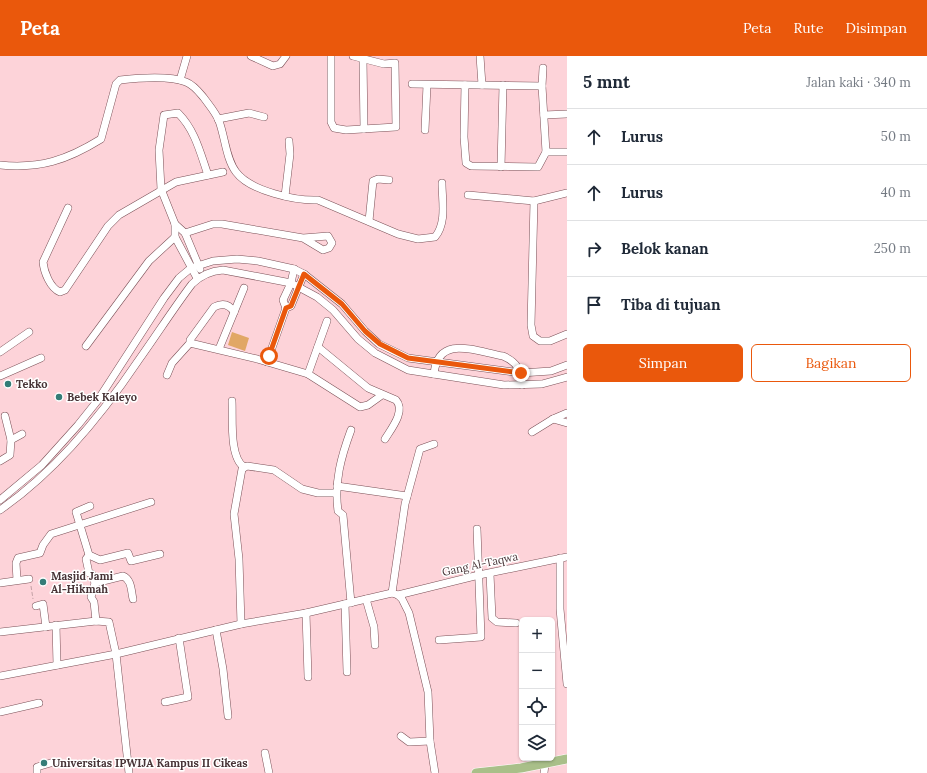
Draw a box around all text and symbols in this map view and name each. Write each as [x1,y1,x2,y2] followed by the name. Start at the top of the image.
[20,16,60,40] text: Peta
[743,19,771,37] text: Peta
[793,19,824,37] text: Rute
[846,19,907,37] text: Disimpan
[583,71,630,93] text: 5 mnt
[806,74,911,91] text: Jalan kaki · 340 m
[583,126,605,148] icon: ahead
[621,127,663,146] text: Lurus
[881,128,911,145] text: 50 m
[583,182,605,204] icon: ahead
[621,183,663,202] text: Lurus
[881,184,911,201] text: 40 m
[583,238,605,260] icon: right
[621,239,709,258] text: Belok kanan
[874,240,911,257] text: 250 m
[583,294,605,316] icon: arrive
[621,295,720,314] text: Tiba di tujuan
[583,344,743,382] button: Simpan
[751,344,911,382] button: Bagikan
[260,347,278,365] route start
[512,364,530,382] route end
[16,377,48,391] place label: Tekko
[3,379,13,389] marker: Tekko
[67,390,137,404] place label: Bebek Kaleyo
[54,392,64,402] marker: Bebek Kaleyo
[441,549,520,579] street label: Gang Al-Taqwa
[51,569,114,596] place label: Masjid Jami Al-Hikmah
[38,577,48,587] marker: Masjid Jami Al-Hikmah
[519,617,555,761] map controls
[519,617,555,653] button: +
[519,653,555,689] button: −
[519,689,555,725] button: locate
[519,725,555,761] button: layers
[52,756,248,770] place label: Universitas IPWIJA Kampus II Cikeas
[39,758,49,768] marker: Universitas IPWIJA Kampus II Cikeas

